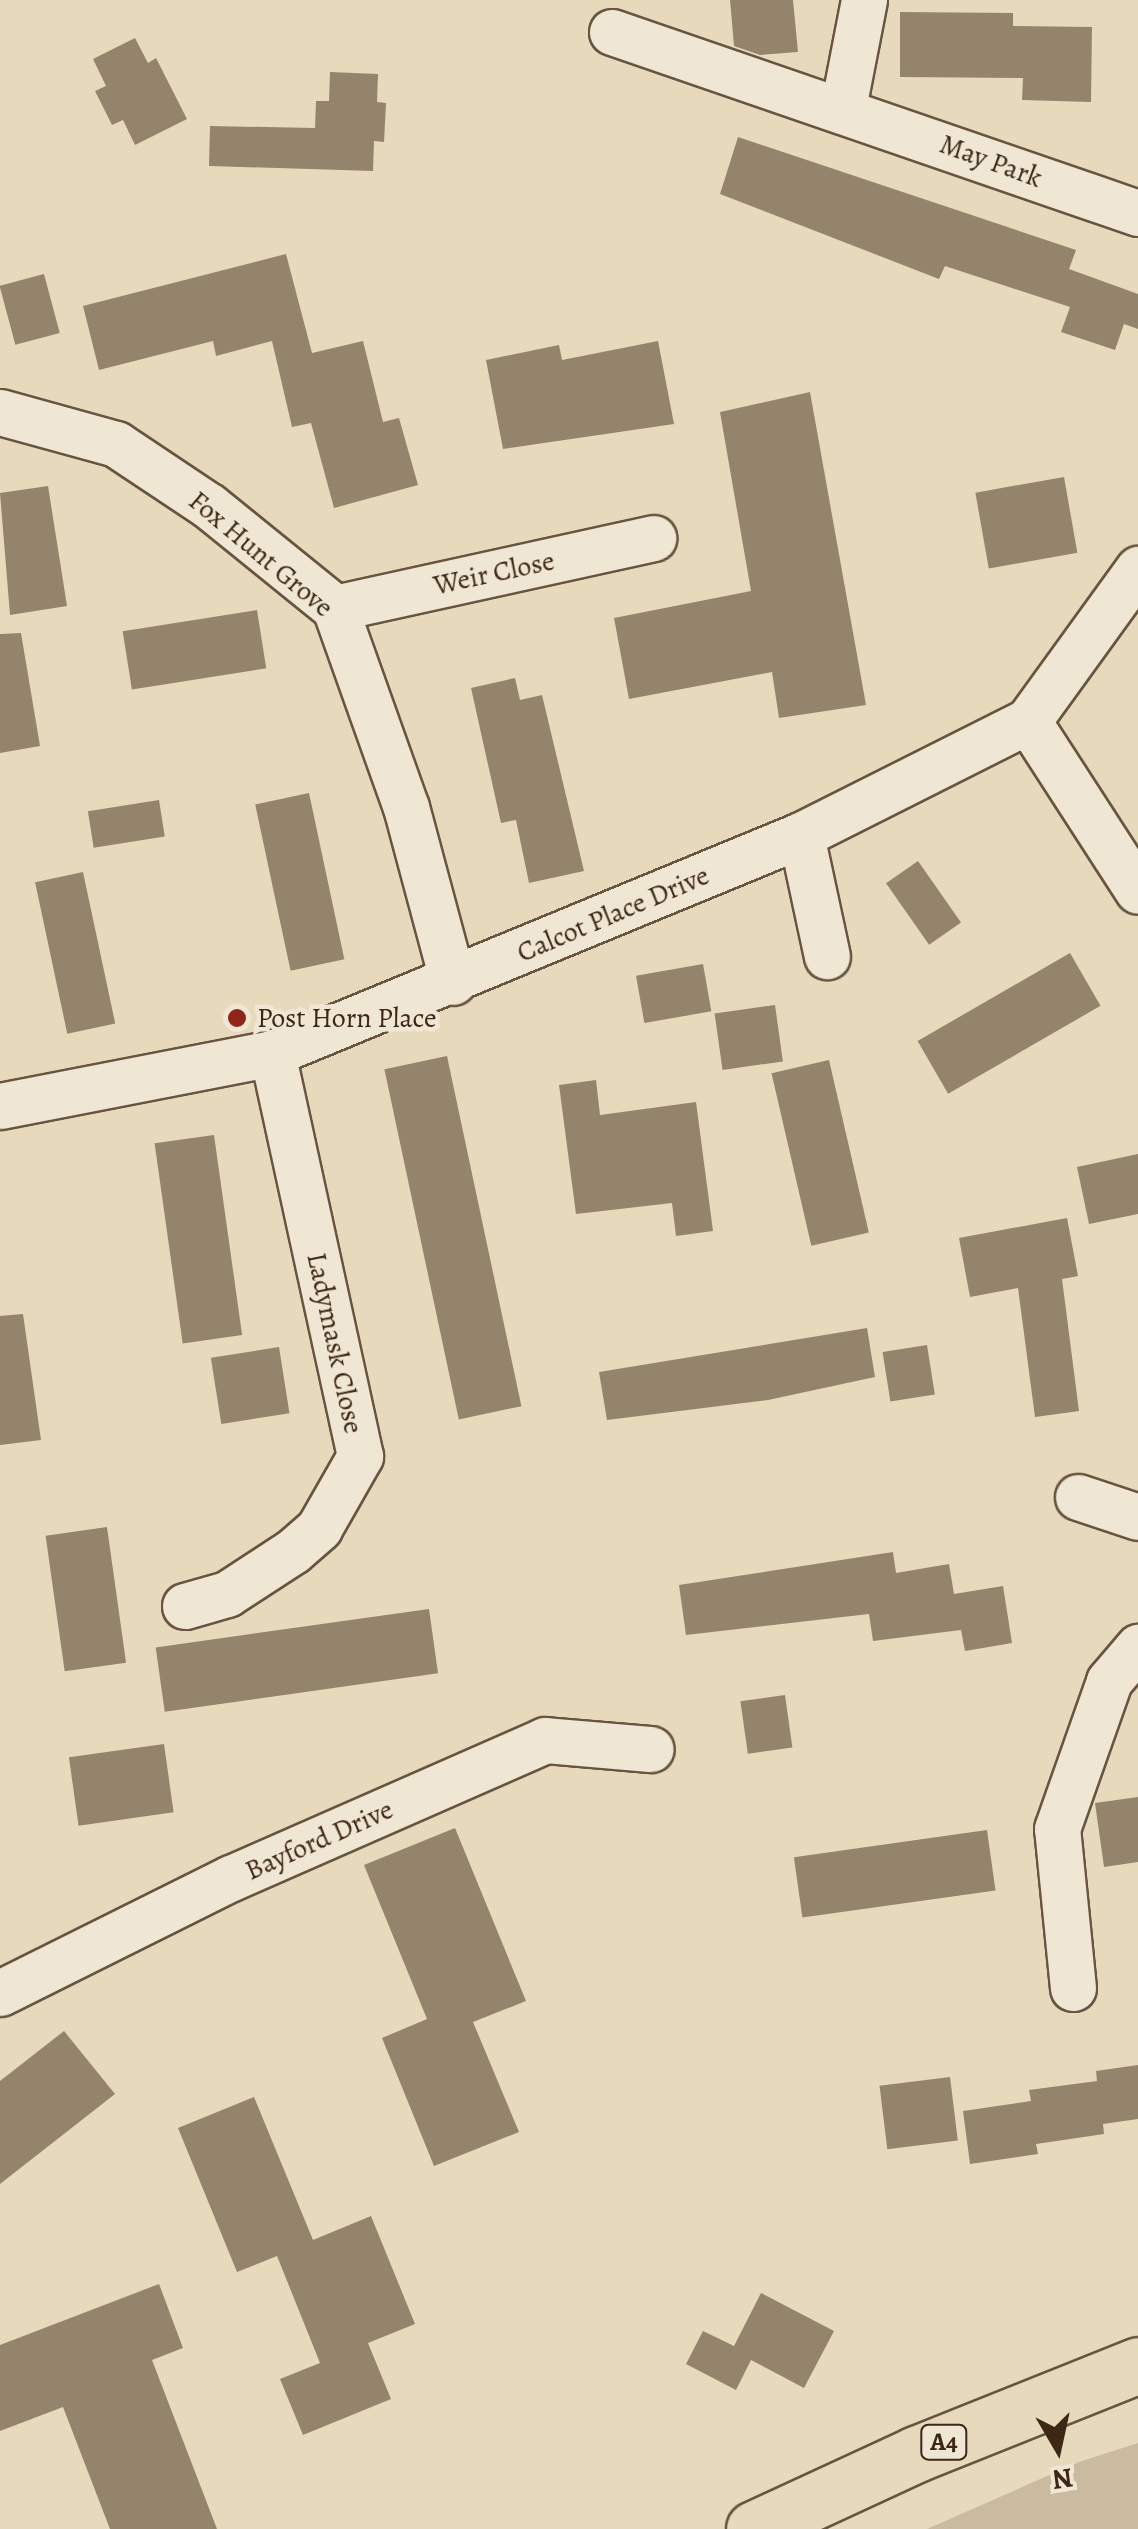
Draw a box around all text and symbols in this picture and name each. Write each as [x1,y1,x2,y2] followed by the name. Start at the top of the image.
[935,127,1047,195] street label: May Park
[182,484,340,624] street label: Fox Hunt Grove
[430,544,558,602] street label: Weir Close
[512,858,714,970] street label: Calcot Place Drive
[257,1001,437,1035] place label: Post Horn Place
[226,1007,248,1029] marker: Post Horn Place
[299,1250,371,1436] street label: Ladymask Close
[240,1792,398,1888] street label: Bayford Drive
[1008,2399,1108,2499] north arrow
[919,2422,969,2462] road number: A4
[1050,2458,1076,2499] text: N

